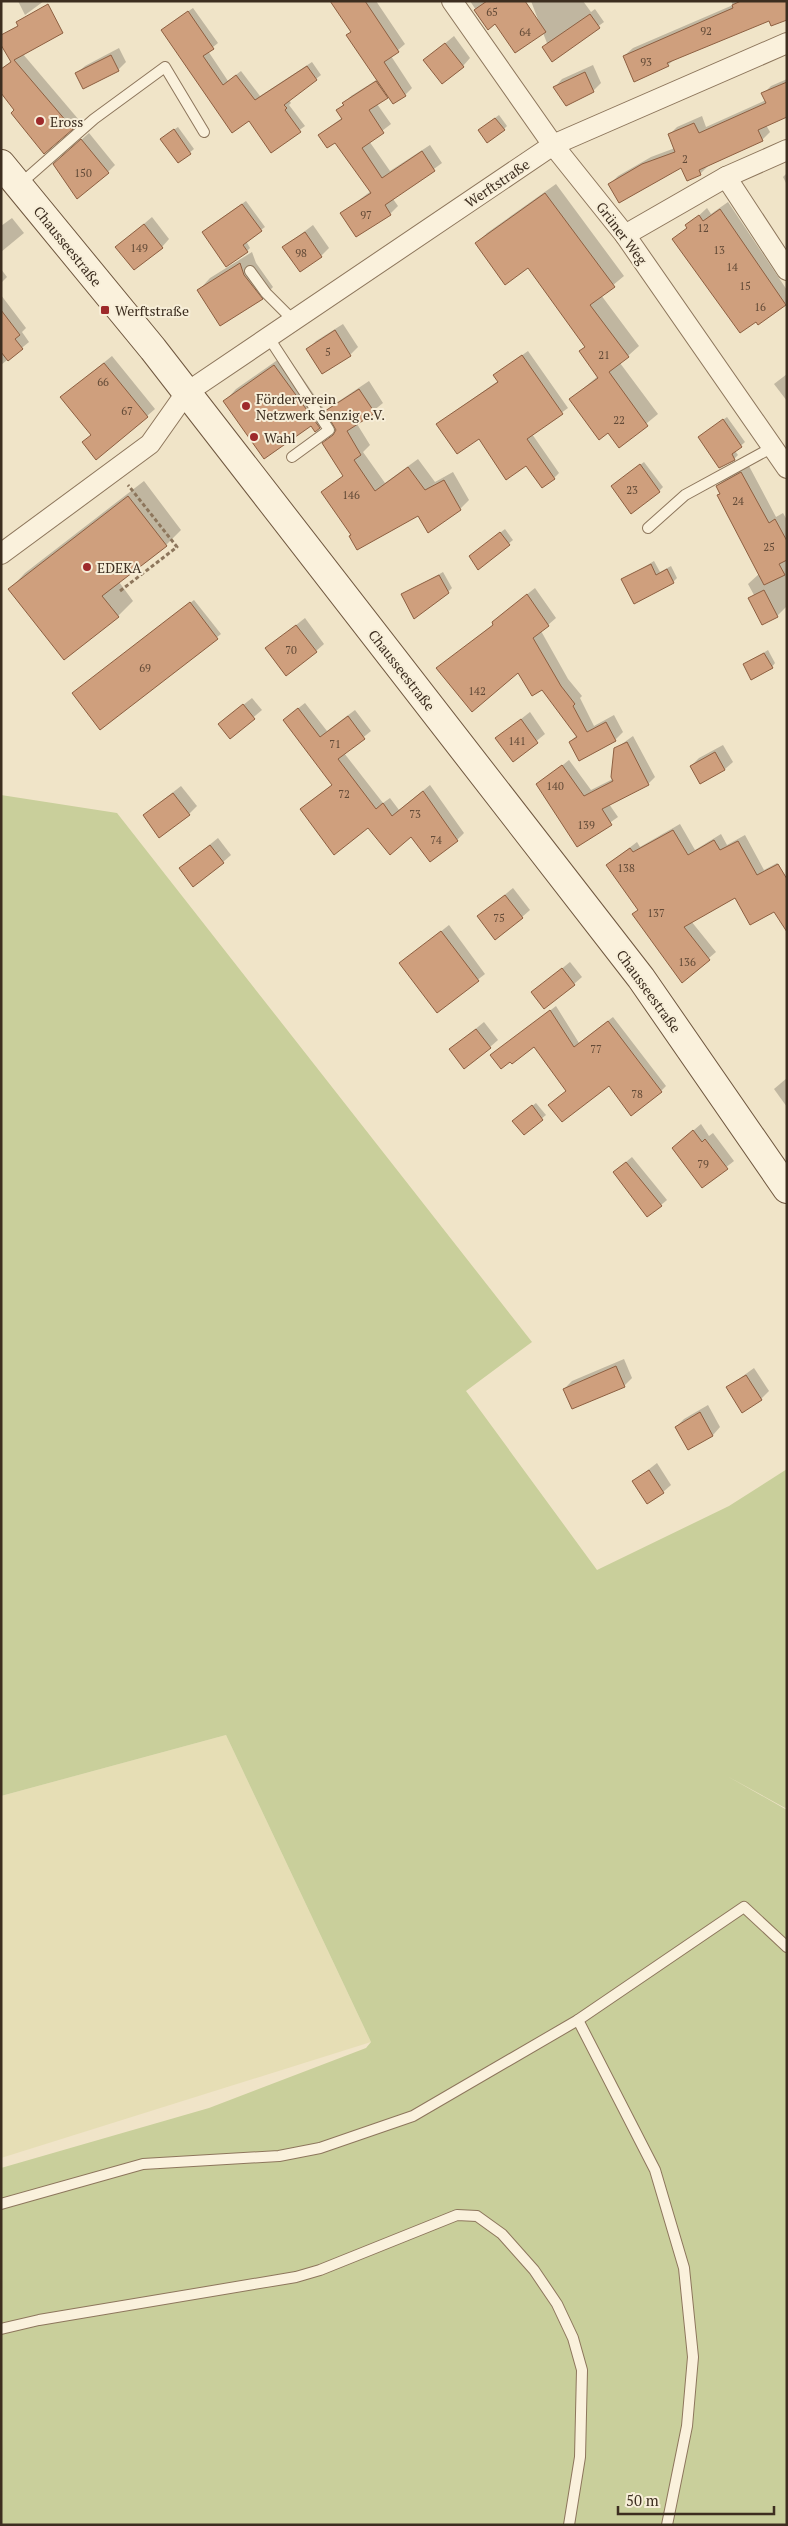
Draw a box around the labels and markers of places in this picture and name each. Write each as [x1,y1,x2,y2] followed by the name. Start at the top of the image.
[50,112,83,131] place label: Eross
[34,115,46,127] marker: Eross
[115,301,189,320] place label: Werftstraße
[99,304,111,316] marker: Werftstraße
[256,389,385,424] place label: Förderverein Netzwerk Senzig e.V.
[240,400,252,412] marker: Förderverein Netzwerk Senzig e.V.
[264,428,296,447] place label: Wahl
[248,431,260,443] marker: Wahl
[97,558,142,577] place label: EDEKA
[81,561,93,573] marker: EDEKA

